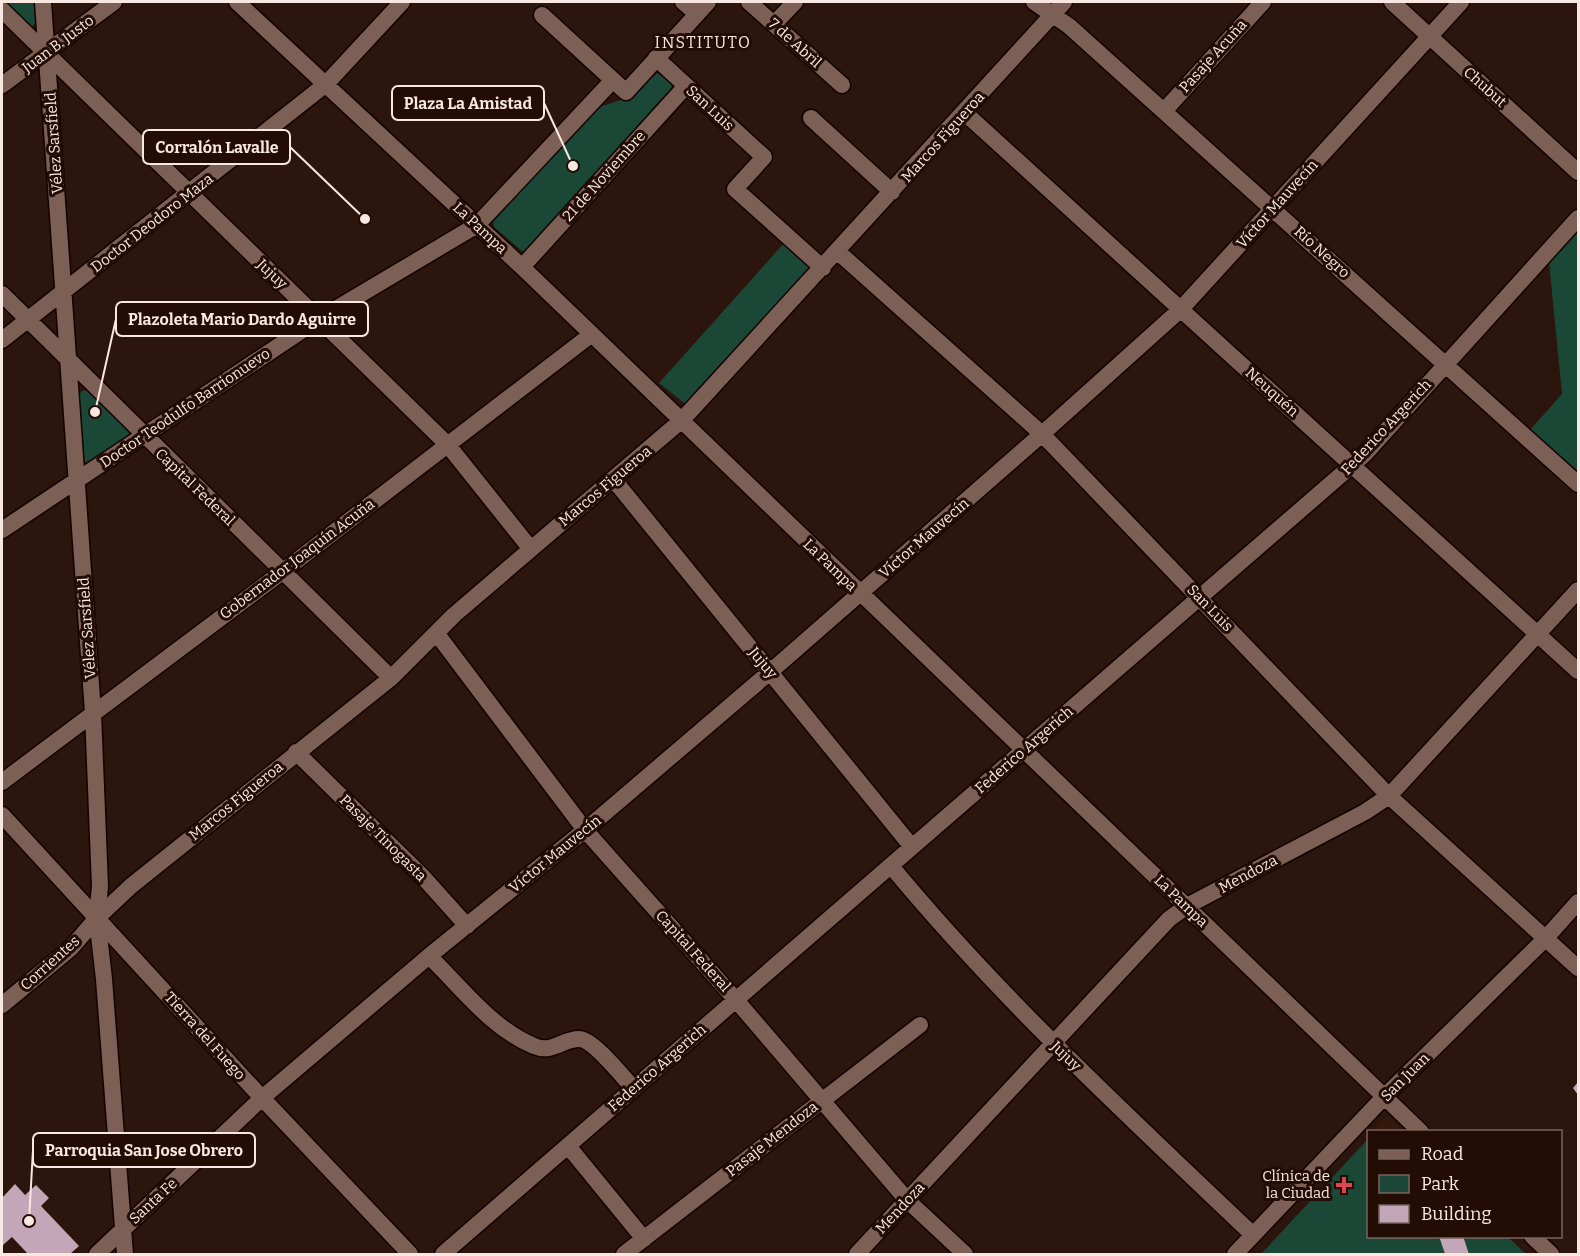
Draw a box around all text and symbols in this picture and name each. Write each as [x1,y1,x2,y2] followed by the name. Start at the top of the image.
[18,11,97,77] street label: Juan B. Justo
[765,15,825,71] street label: 7 de Abril
[1175,16,1251,96] street label: Pasaje Acuña
[655,33,751,52] district label: INSTITUTO
[1460,63,1510,111] street label: Chubut
[683,82,737,134] street label: San Luis
[392,86,544,120] callout: Plaza La Amistad
[898,88,988,186] street label: Marcos Figueroa
[41,91,67,194] street label: Vélez Sarsfield
[404,94,533,113] text: Plaza La Amistad
[559,127,649,225] street label: 21 de Noviembre
[143,130,290,164] callout: Corralón Lavalle
[155,138,279,157] text: Corralón Lavalle
[1232,156,1322,252] street label: Víctor Mauvecín
[87,170,217,276] street label: Doctor Deodoro Maza
[449,198,511,258] street label: La Pampa
[1290,222,1354,282] street label: Río Negro
[252,255,291,293] street label: Jujuy
[116,302,368,336] callout: Plazoleta Mario Dardo Aguirre
[128,310,356,329] text: Plazoleta Mario Dardo Aguirre
[97,344,273,472] street label: Doctor Teodulfo Barrionuevo
[1242,364,1302,421] street label: Neuquén
[1337,375,1435,478] street label: Federico Argerich
[555,442,655,530] street label: Marcos Figueroa
[152,445,238,529] street label: Capital Federal
[875,494,973,582] street label: Víctor Mauvecín
[216,495,378,623] street label: Gobernador Joaquín Acuña
[799,535,861,595] street label: La Pampa
[74,576,100,679] street label: Vélez Sarsfield
[1183,581,1237,635] street label: San Luis
[744,643,781,682] street label: Jujuy
[971,702,1077,797] street label: Federico Argerich
[185,758,287,844] street label: Marcos Figueroa
[336,791,430,885] street label: Pasaje Tinogasta
[505,811,605,897] street label: Víctor Mauvecín
[1216,851,1280,897] street label: Mendoza
[1150,871,1212,931] street label: La Pampa
[652,907,734,995] street label: Capital Federal
[17,932,83,994] street label: Corrientes
[161,988,249,1084] street label: Tierra del Fuego
[604,1020,710,1115] street label: Federico Argerich
[1046,1037,1085,1075] street label: Jujuy
[1377,1049,1433,1105] street label: San Juan
[723,1098,821,1180] street label: Pasaje Mendoza
[1367,1130,1562,1238] legend
[33,1133,255,1167] callout: Parroquia San Jose Obrero
[45,1141,243,1160] text: Parroquia San Jose Obrero
[1421,1143,1464,1165] text: Road
[1262,1167,1330,1202] place label: Clínica de la Ciudad
[1421,1173,1460,1195] text: Park
[125,1174,181,1228] street label: Santa Fe
[1335,1176,1353,1194] marker: Clínica de la Ciudad
[872,1179,928,1237] street label: Mendoza
[1421,1203,1492,1225] text: Building

